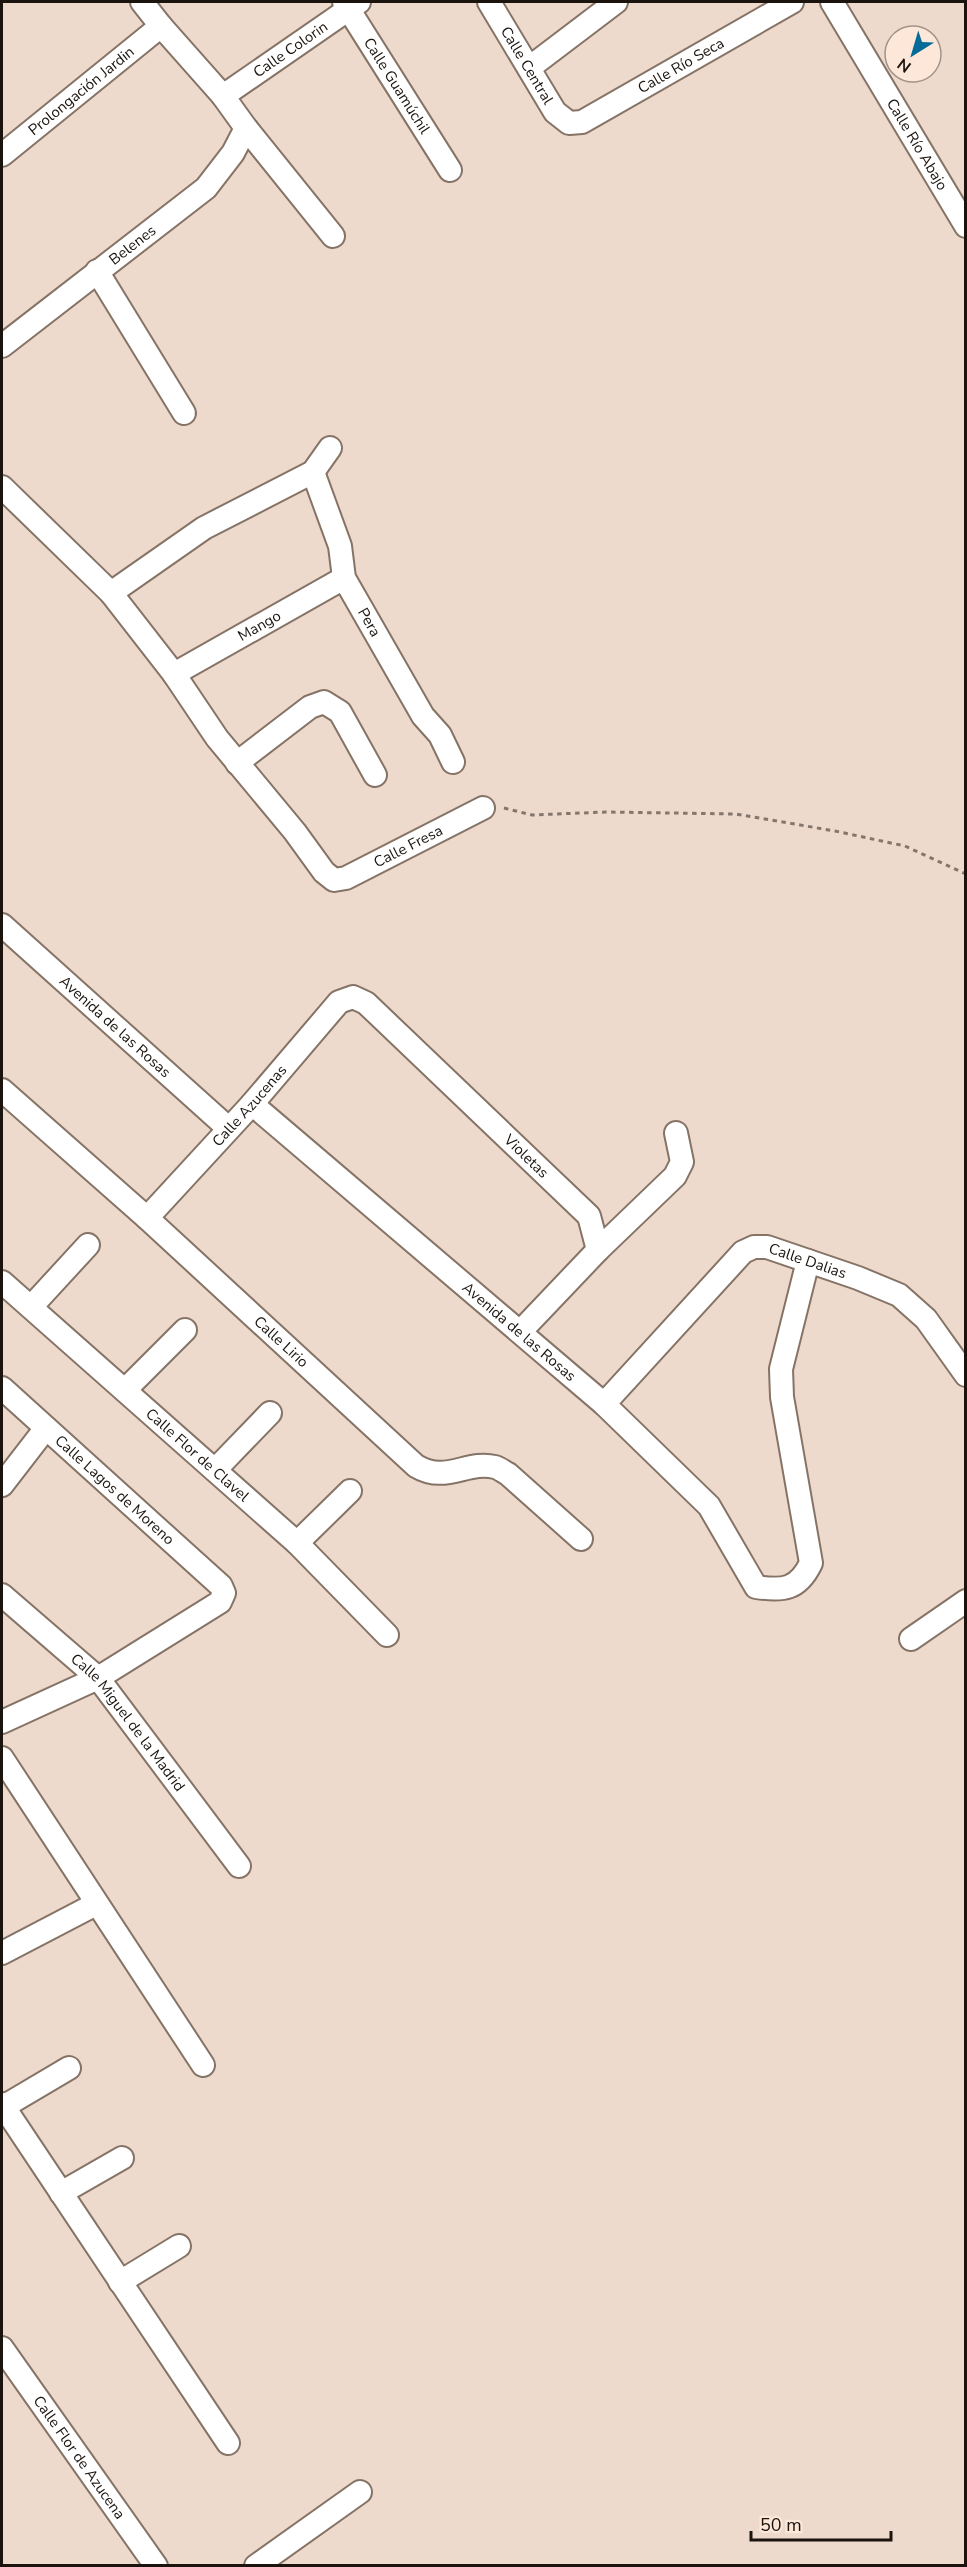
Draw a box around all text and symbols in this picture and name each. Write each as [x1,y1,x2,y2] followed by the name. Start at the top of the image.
[249,17,332,82] street label: Calle Colorin
[496,23,558,109] street label: Calle Central
[883,24,943,84] north arrow
[634,33,728,98] street label: Calle Río Seca
[359,34,435,138] street label: Calle Guamúchil
[24,42,138,140] street label: Prolongación Jardin
[893,53,916,78] text: N
[882,95,952,194] street label: Calle Río Abajo
[105,220,160,269] street label: Belenes
[353,604,386,640] street label: Pera
[234,606,284,646] street label: Mango
[370,820,446,872] street label: Calle Fresa
[55,971,175,1082] street label: Avenida de las Rosas
[208,1060,291,1151] street label: Calle Azucenas
[499,1129,553,1182] street label: Violetas
[766,1238,849,1283] street label: Calle Dalias
[458,1278,580,1386] street label: Avenida de las Rosas
[250,1312,313,1372] street label: Calle Lirio
[142,1404,254,1506] street label: Calle Flor de Clavel
[51,1431,179,1549] street label: Calle Lagos de Moreno
[66,1649,190,1795] street label: Calle Miguel de la Madrid
[29,2392,130,2523] street label: Calle Flor de Azucena
[751,2504,890,2542] scale bar
[760,2513,802,2537] text: 50 m

